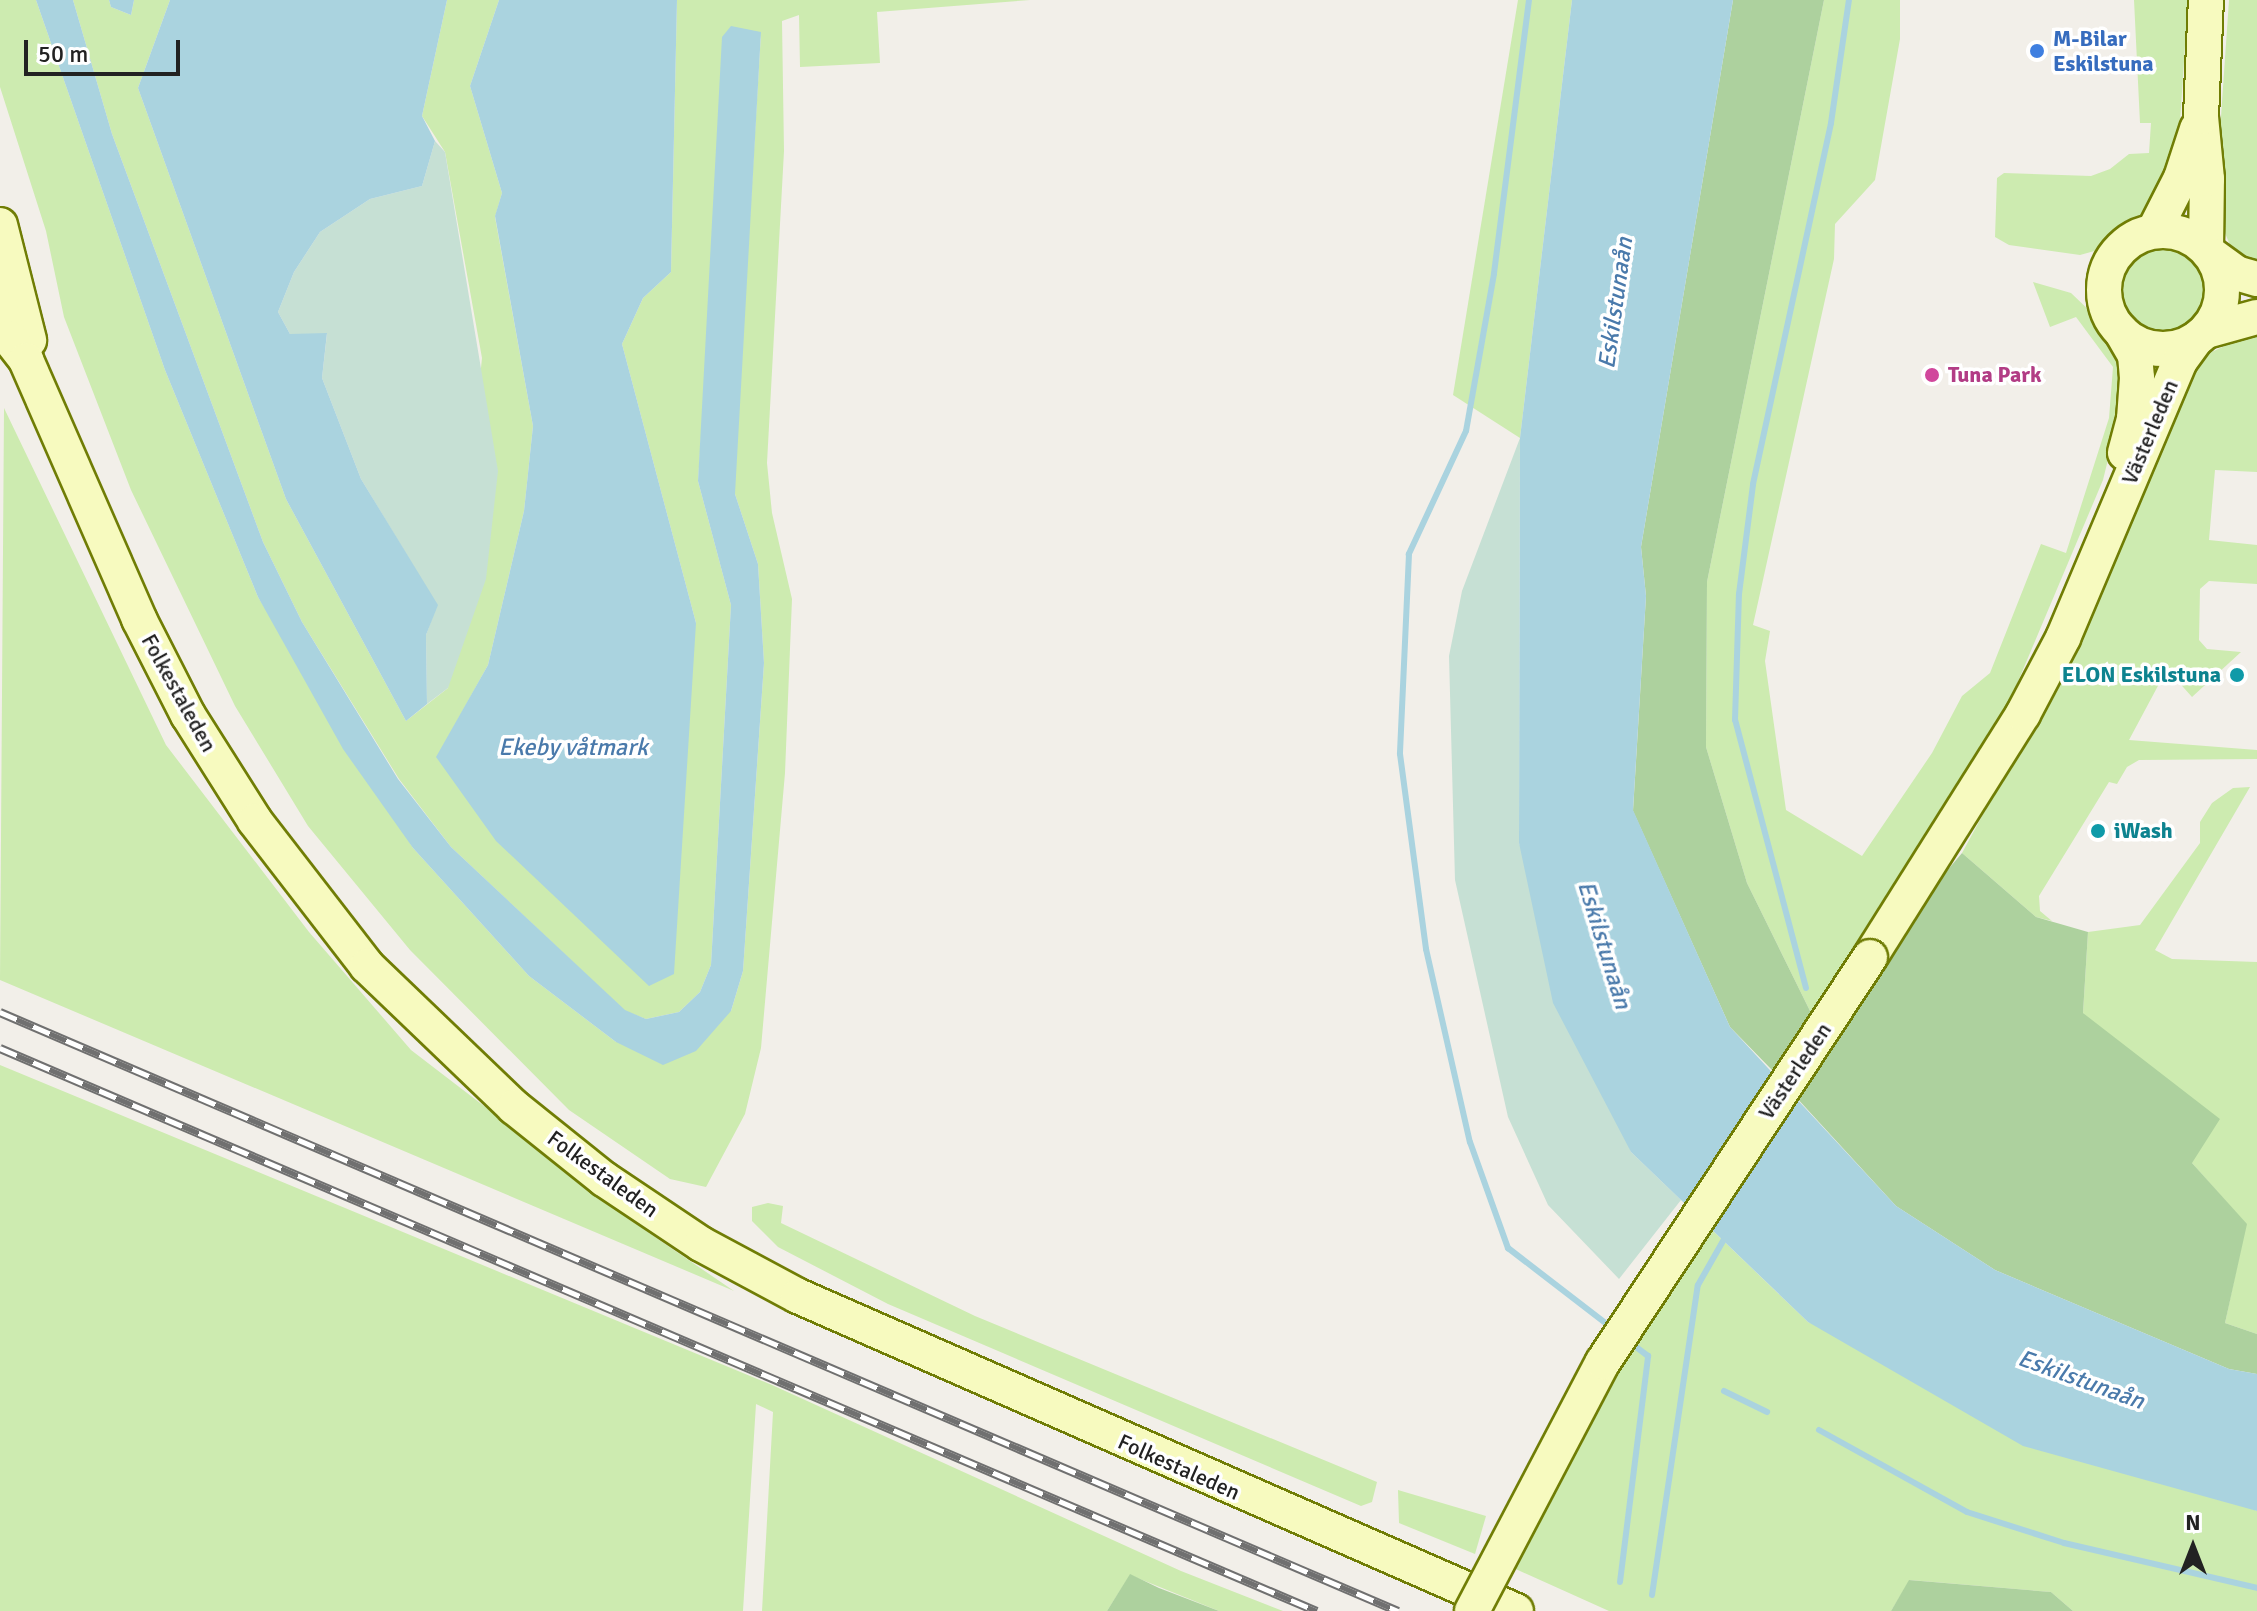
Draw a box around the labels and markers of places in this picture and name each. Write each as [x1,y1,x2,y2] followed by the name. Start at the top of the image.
[2053,25,2154,76] place label: M-Bilar Eskilstuna
[2028,42,2046,60] marker: M-Bilar Eskilstuna
[1948,362,2042,388] place label: Tuna Park
[1923,366,1941,384] marker: Tuna Park
[2062,662,2221,688] place label: ELON Eskilstuna
[2228,666,2246,684] marker: ELON Eskilstuna
[2114,818,2173,844] place label: iWash
[2089,822,2107,840] marker: iWash

